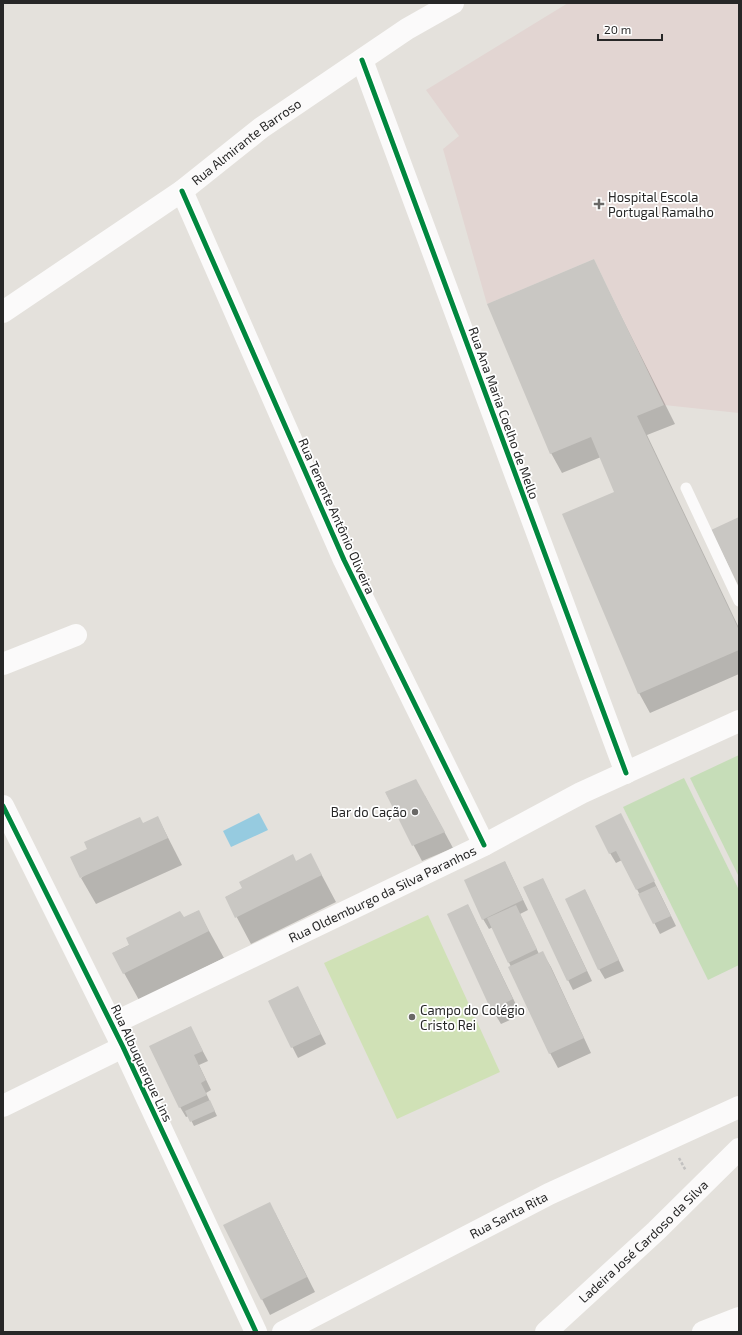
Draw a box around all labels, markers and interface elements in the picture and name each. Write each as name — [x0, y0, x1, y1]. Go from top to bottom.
scale bar — [598, 16, 662, 42]
text: 20 m — [604, 22, 631, 36]
street label: Rua Almirante Barroso — [188, 95, 304, 188]
place label: Hospital Escola Portugal Ramalho — [608, 189, 714, 220]
marker: Hospital Escola Portugal Ramalho — [593, 198, 605, 210]
street label: Rua Ana Maria Coelho de Mello — [465, 325, 543, 501]
street label: Rua Tenente Antônio Oliveira — [295, 436, 379, 596]
place label: Bar do Cação — [331, 804, 407, 821]
marker: Bar do Cação — [410, 807, 420, 817]
street label: Rua Oldemburgo da Silva Paranhos — [286, 842, 479, 946]
street label: Rua Albuquerque Lins — [108, 1002, 176, 1124]
place label: Campo do Colégio Cristo Rei — [420, 1002, 525, 1033]
marker: Campo do Colégio Cristo Rei — [407, 1012, 417, 1022]
street label: Ladeira José Cardoso da Silva — [575, 1176, 711, 1306]
street label: Rua Santa Rita — [467, 1188, 550, 1242]

